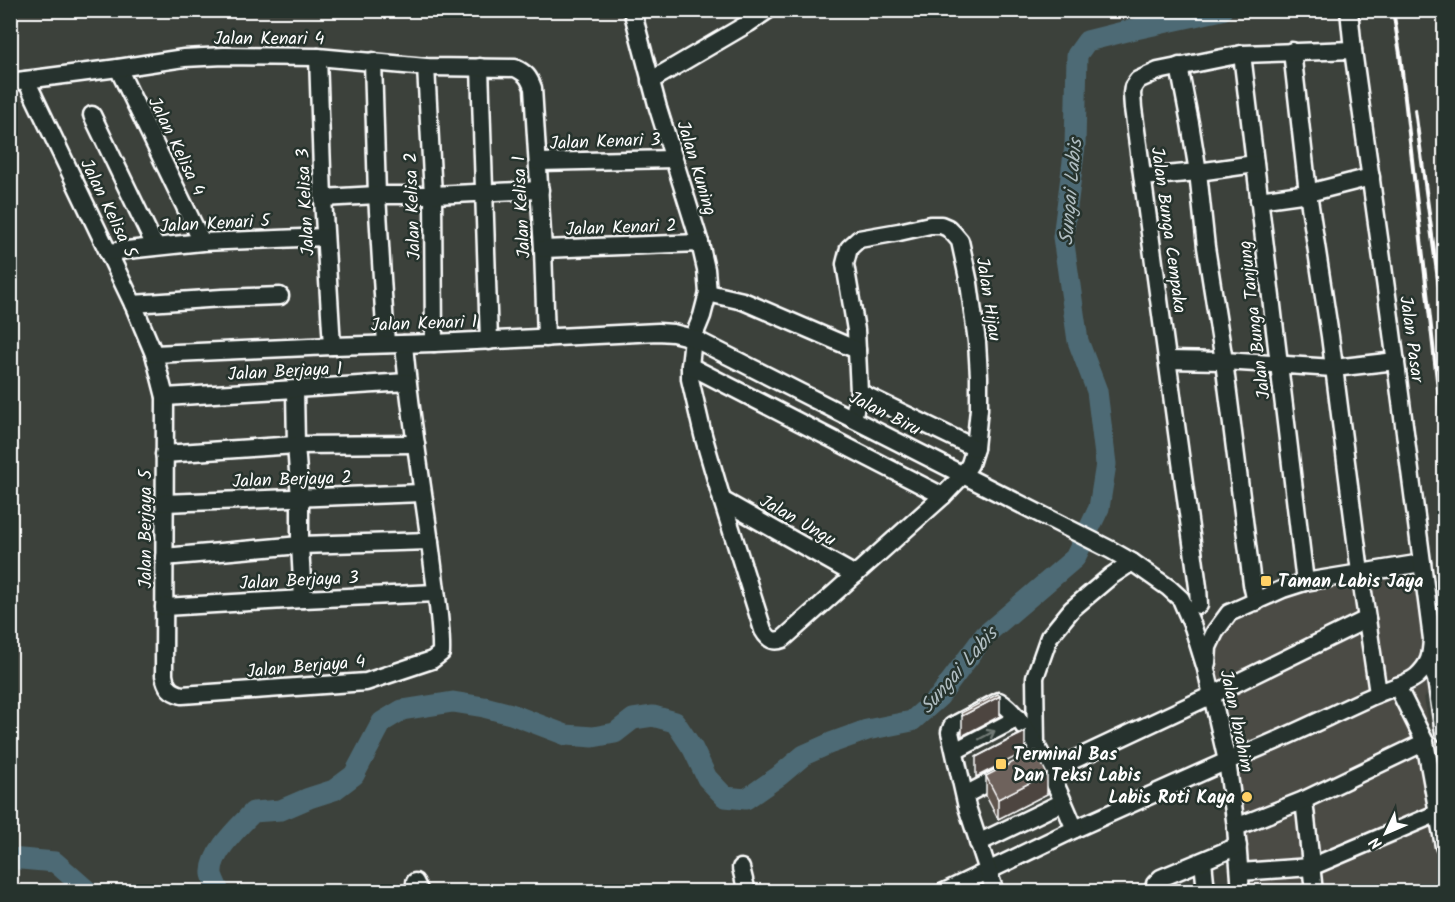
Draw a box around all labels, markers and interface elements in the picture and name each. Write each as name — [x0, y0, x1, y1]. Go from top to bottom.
street label: Jalan Kenari 4 — [214, 25, 324, 54]
street label: Jalan Kelisa 4 — [139, 92, 212, 201]
street label: Jalan Kuning — [667, 117, 724, 219]
street label: Jalan Kenari 3 — [549, 126, 661, 159]
water label: Sungai Labis — [1051, 135, 1093, 247]
street label: Jalan Bunga Cempaka — [1141, 145, 1194, 315]
street label: Jalan Kelisa 3 — [289, 147, 324, 256]
street label: Jalan Kelisa 2 — [397, 152, 430, 260]
street label: Jalan Kelisa 5 — [71, 154, 145, 264]
street label: Jalan Kelisa 1 — [505, 155, 540, 259]
street label: Jalan Kenari 5 — [159, 207, 272, 242]
street label: Jalan Kenari 2 — [565, 212, 677, 245]
street label: Jalan Bunga Tanjung — [1231, 239, 1280, 401]
street label: Jalan Hijau — [967, 255, 1009, 344]
street label: Jalan Pasar — [1390, 294, 1431, 385]
street label: Jalan Kenari 1 — [370, 308, 478, 341]
street label: Jalan Berjaya 1 — [227, 355, 343, 390]
street label: Jalan Biru — [843, 384, 925, 445]
street label: Jalan Berjaya 2 — [232, 464, 352, 497]
street label: Jalan Berjaya 5 — [132, 468, 161, 588]
street label: Jalan Ungu — [754, 488, 841, 555]
street label: Jalan Berjaya 3 — [239, 564, 359, 599]
place label: Taman Labis Jaya — [1278, 568, 1424, 597]
marker: Taman Labis Jaya — [1259, 574, 1273, 588]
water label: Sungai Labis — [912, 619, 1008, 722]
street label: Jalan Berjaya 4 — [246, 648, 367, 687]
street label: Jalan Ibrahim — [1211, 667, 1261, 775]
one-way arrow — [977, 729, 995, 740]
place label: Terminal Bas Dan Teksi Labis — [1013, 741, 1141, 791]
marker: Terminal Bas Dan Teksi Labis — [994, 757, 1008, 771]
place label: Labis Roti Kaya — [1108, 784, 1235, 813]
marker: Labis Roti Kaya — [1240, 790, 1254, 804]
north arrow — [1356, 803, 1416, 863]
text: N — [1364, 830, 1389, 855]

